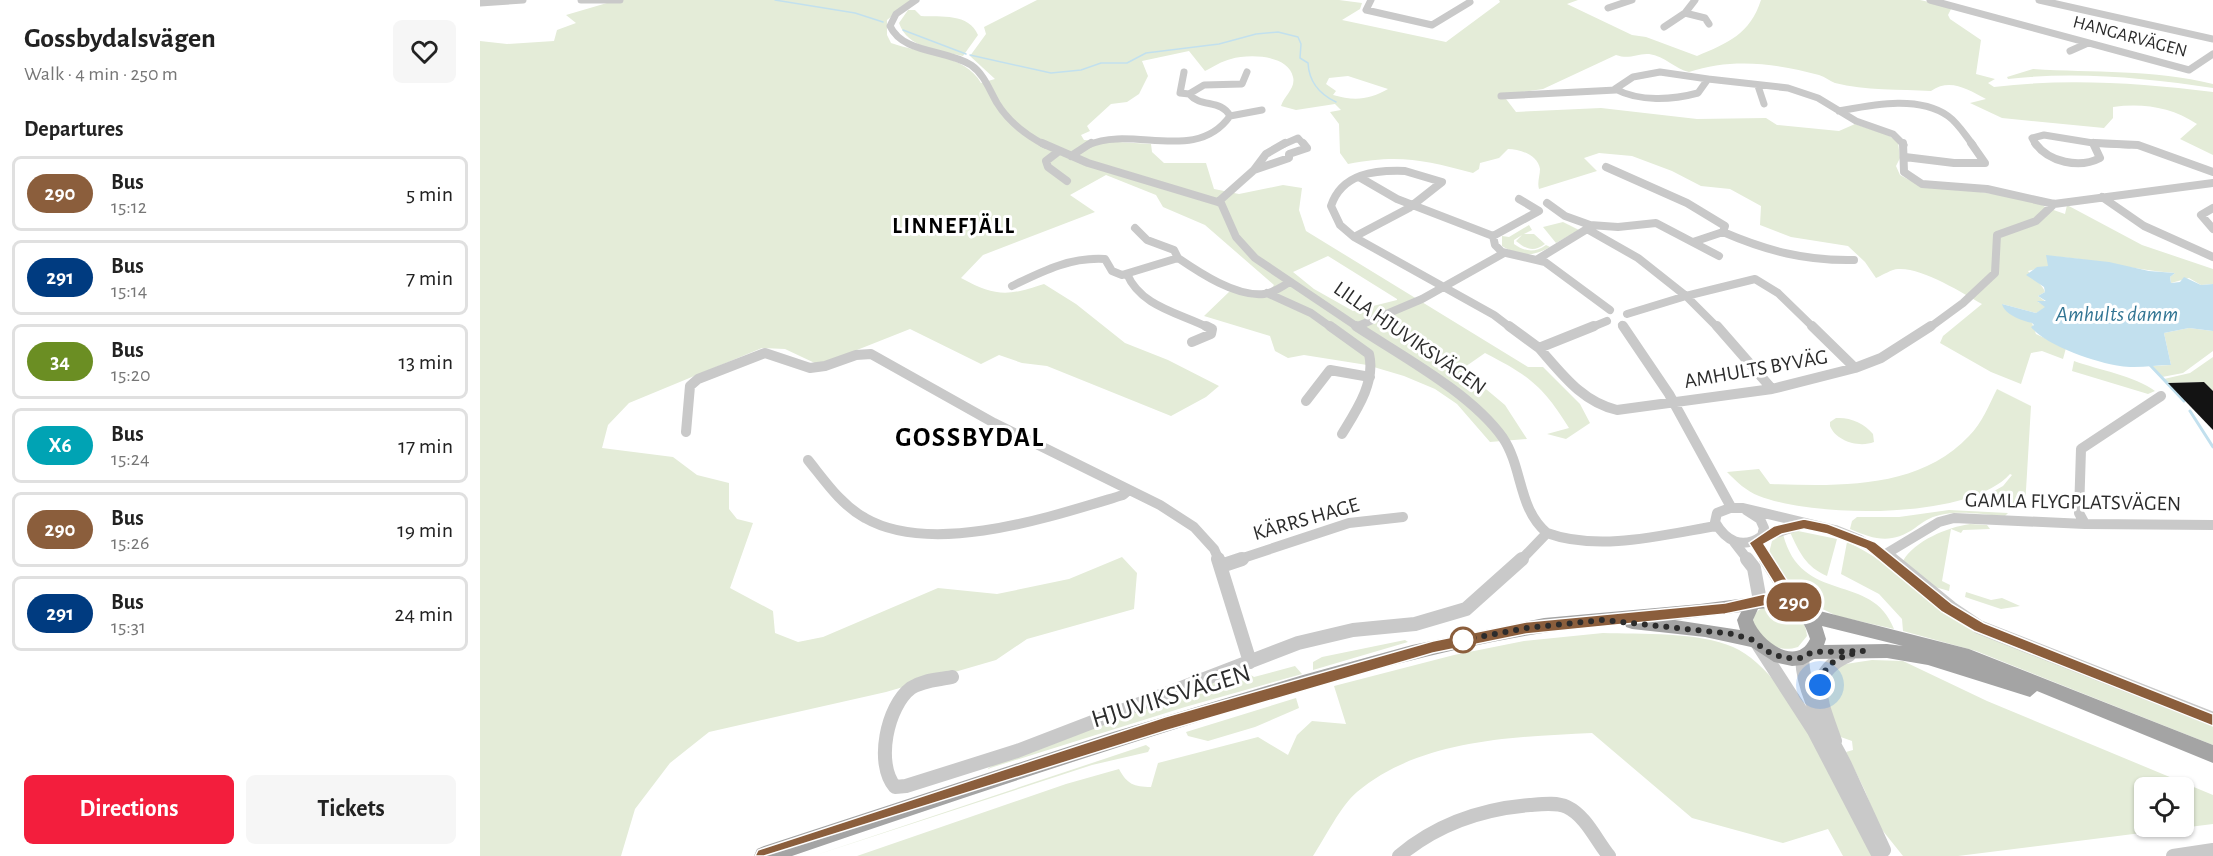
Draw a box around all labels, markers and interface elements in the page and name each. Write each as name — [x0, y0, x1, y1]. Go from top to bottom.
street label: HANGARVÄGEN — [2071, 11, 2189, 61]
button: heart — [393, 20, 456, 83]
text: Gossbydalsvägen — [24, 25, 216, 53]
text: Walk · 4 min · 250 m — [24, 64, 178, 84]
text: Departures — [24, 118, 124, 140]
text: Bus — [111, 171, 144, 193]
text: 290 — [45, 183, 75, 204]
text: 5 min — [406, 183, 453, 205]
text: 15:12 — [111, 197, 147, 217]
district label: LINNEFJÄLL — [892, 213, 1016, 237]
text: Bus — [111, 255, 144, 277]
text: 291 — [46, 267, 74, 288]
text: 7 min — [406, 267, 453, 289]
street label: LILLA HJUVIKSVÄGEN — [1330, 277, 1491, 398]
text: 15:14 — [111, 281, 147, 301]
water label: Amhults damm — [2055, 303, 2178, 325]
text: Bus — [111, 339, 144, 361]
street label: AMHULTS BYVÄG — [1682, 345, 1829, 392]
text: 34 — [50, 351, 70, 372]
text: 13 min — [398, 351, 453, 373]
text: 15:20 — [111, 365, 150, 385]
text: Bus — [111, 423, 144, 445]
district label: GOSSBYDAL — [895, 424, 1045, 451]
text: X6 — [48, 435, 72, 456]
text: 17 min — [398, 435, 453, 457]
text: 15:24 — [111, 449, 150, 469]
street label: GAMLA FLYGPLATSVÄGEN — [1965, 489, 2181, 514]
street label: KÄRRS HAGE — [1250, 493, 1361, 544]
text: Bus — [111, 507, 144, 529]
text: 290 — [45, 519, 75, 540]
text: 19 min — [397, 519, 453, 541]
text: 15:26 — [111, 533, 149, 553]
line badge: 290 — [1760, 582, 1828, 622]
text: Bus — [111, 591, 144, 613]
text: 290 — [1779, 592, 1809, 613]
text: 291 — [46, 603, 74, 624]
text: 24 min — [395, 603, 453, 625]
text: 15:31 — [111, 617, 146, 637]
unlabelled marker — [1450, 627, 1476, 653]
street label: HJUVIKSVÄGEN — [1088, 659, 1254, 733]
your location — [1805, 670, 1835, 700]
button: Directions — [24, 775, 234, 844]
button: Tickets — [246, 775, 456, 844]
map controls — [2134, 777, 2194, 837]
button: locate — [2134, 777, 2194, 837]

